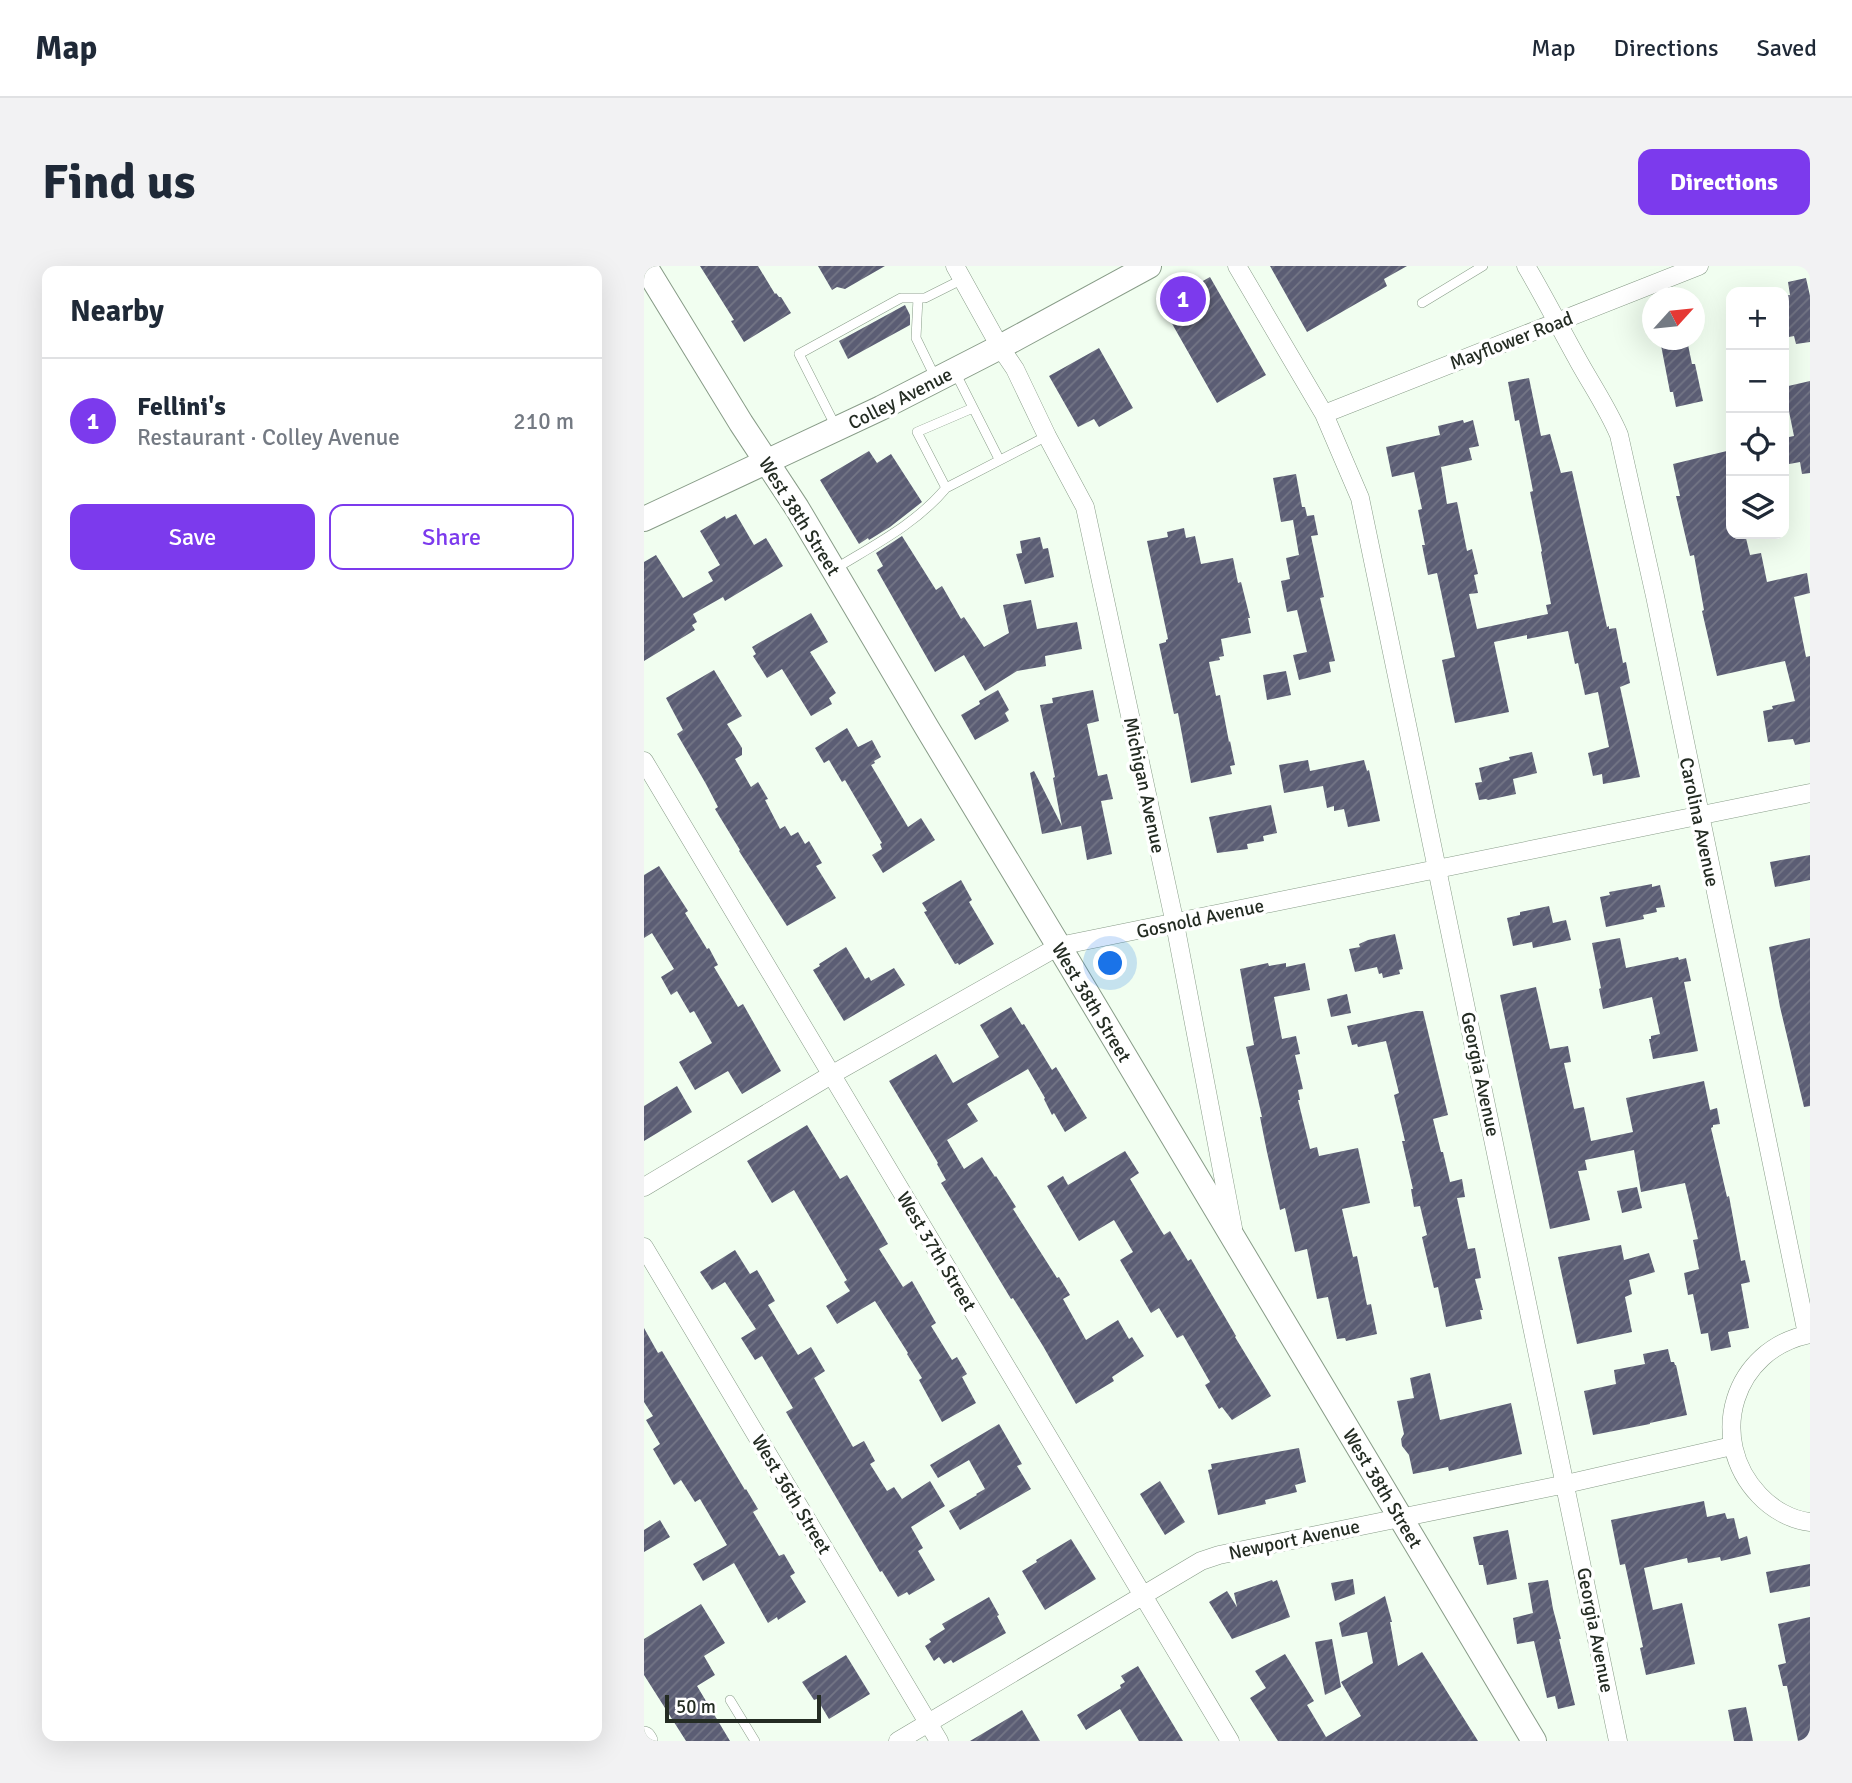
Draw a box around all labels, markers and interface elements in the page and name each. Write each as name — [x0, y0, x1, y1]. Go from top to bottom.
text: Map — [35, 28, 97, 69]
text: Map — [1531, 33, 1576, 63]
text: Directions — [1614, 33, 1719, 63]
text: Saved — [1757, 33, 1817, 63]
button: Directions — [1638, 149, 1810, 215]
text: Find us — [42, 152, 195, 212]
pin: 1 — [1160, 273, 1206, 325]
north arrow — [1642, 287, 1705, 350]
map controls — [1726, 287, 1789, 539]
button: + — [1726, 287, 1789, 350]
text: Nearby — [70, 293, 164, 330]
street label: Mayflower Road — [1446, 306, 1576, 375]
button: − — [1726, 350, 1789, 413]
street label: Colley Avenue — [844, 362, 957, 435]
text: Fellini's — [137, 391, 226, 423]
text: 1 — [87, 407, 99, 436]
text: 210 m — [513, 407, 574, 436]
button: locate — [1726, 413, 1789, 476]
text: Restaurant · Colley Avenue — [137, 423, 400, 452]
street label: West 38th Street — [753, 453, 845, 581]
button: layers — [1726, 476, 1789, 539]
button: Save — [70, 504, 315, 570]
button: Share — [329, 504, 574, 570]
street label: Michigan Avenue — [1118, 715, 1170, 855]
street label: Carolina Avenue — [1674, 755, 1724, 889]
street label: Gosnold Avenue — [1134, 894, 1266, 944]
street label: West 38th Street — [1046, 938, 1136, 1067]
your location — [1093, 946, 1127, 980]
street label: Georgia Avenue — [1455, 1010, 1505, 1139]
street label: West 37th Street — [891, 1187, 981, 1316]
street label: West 38th Street — [1337, 1424, 1427, 1553]
street label: West 36th Street — [746, 1430, 836, 1559]
street label: Newport Avenue — [1226, 1514, 1362, 1566]
street label: Georgia Avenue — [1571, 1566, 1619, 1695]
scale bar — [665, 1692, 821, 1724]
text: 50 m — [676, 1695, 716, 1719]

